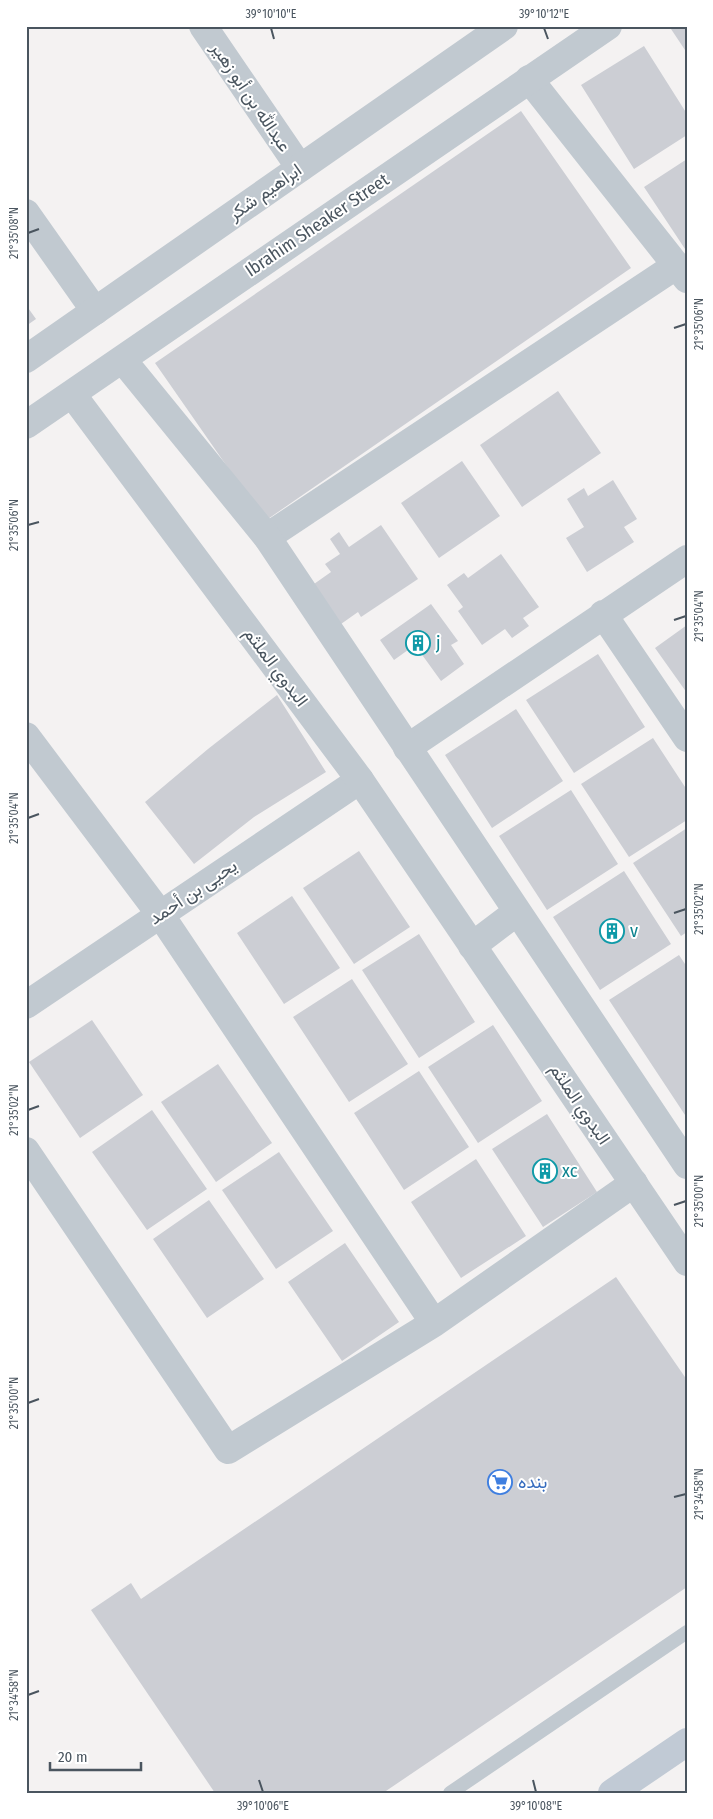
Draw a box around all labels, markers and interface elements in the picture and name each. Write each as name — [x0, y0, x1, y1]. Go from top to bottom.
text: 39°10'10"E — [246, 7, 297, 21]
text: 39°10'12"E — [519, 7, 569, 21]
street label: عبدالله بن أبو زهير — [206, 37, 296, 156]
street label: ابراهيم شكر — [223, 159, 306, 227]
street label: Ibrahim Sheaker Street — [241, 169, 393, 281]
text: 21°35'08"N — [7, 207, 21, 259]
text: 21°35'06"N — [692, 298, 706, 350]
text: 21°35'06"N — [7, 499, 21, 551]
text: 21°35'04"N — [692, 590, 706, 642]
street label: البدوي الملثم — [236, 623, 313, 713]
building icon: j — [405, 630, 431, 656]
place label: j — [435, 632, 441, 654]
text: 21°35'04"N — [7, 792, 21, 844]
street label: يحيى بن أحمد — [145, 855, 241, 929]
text: 21°35'02"N — [692, 883, 706, 935]
building icon: v — [599, 918, 625, 944]
place label: v — [630, 920, 638, 942]
street label: البدوي الملثم — [541, 1059, 615, 1151]
text: 21°35'02"N — [7, 1084, 21, 1136]
building icon: xc — [532, 1158, 558, 1184]
place label: xc — [562, 1160, 578, 1182]
text: 21°35'00"N — [692, 1175, 706, 1227]
text: 21°35'00"N — [7, 1377, 21, 1429]
text: 21°34'58"N — [692, 1468, 706, 1520]
supermarket icon: بنده — [487, 1469, 513, 1495]
place label: بنده — [518, 1471, 547, 1493]
text: 21°34'58"N — [7, 1669, 21, 1721]
scale bar — [50, 1739, 141, 1771]
text: 20 m — [58, 1748, 88, 1766]
text: 39°10'06"E — [237, 1799, 289, 1813]
text: 39°10'08"E — [510, 1799, 562, 1813]

